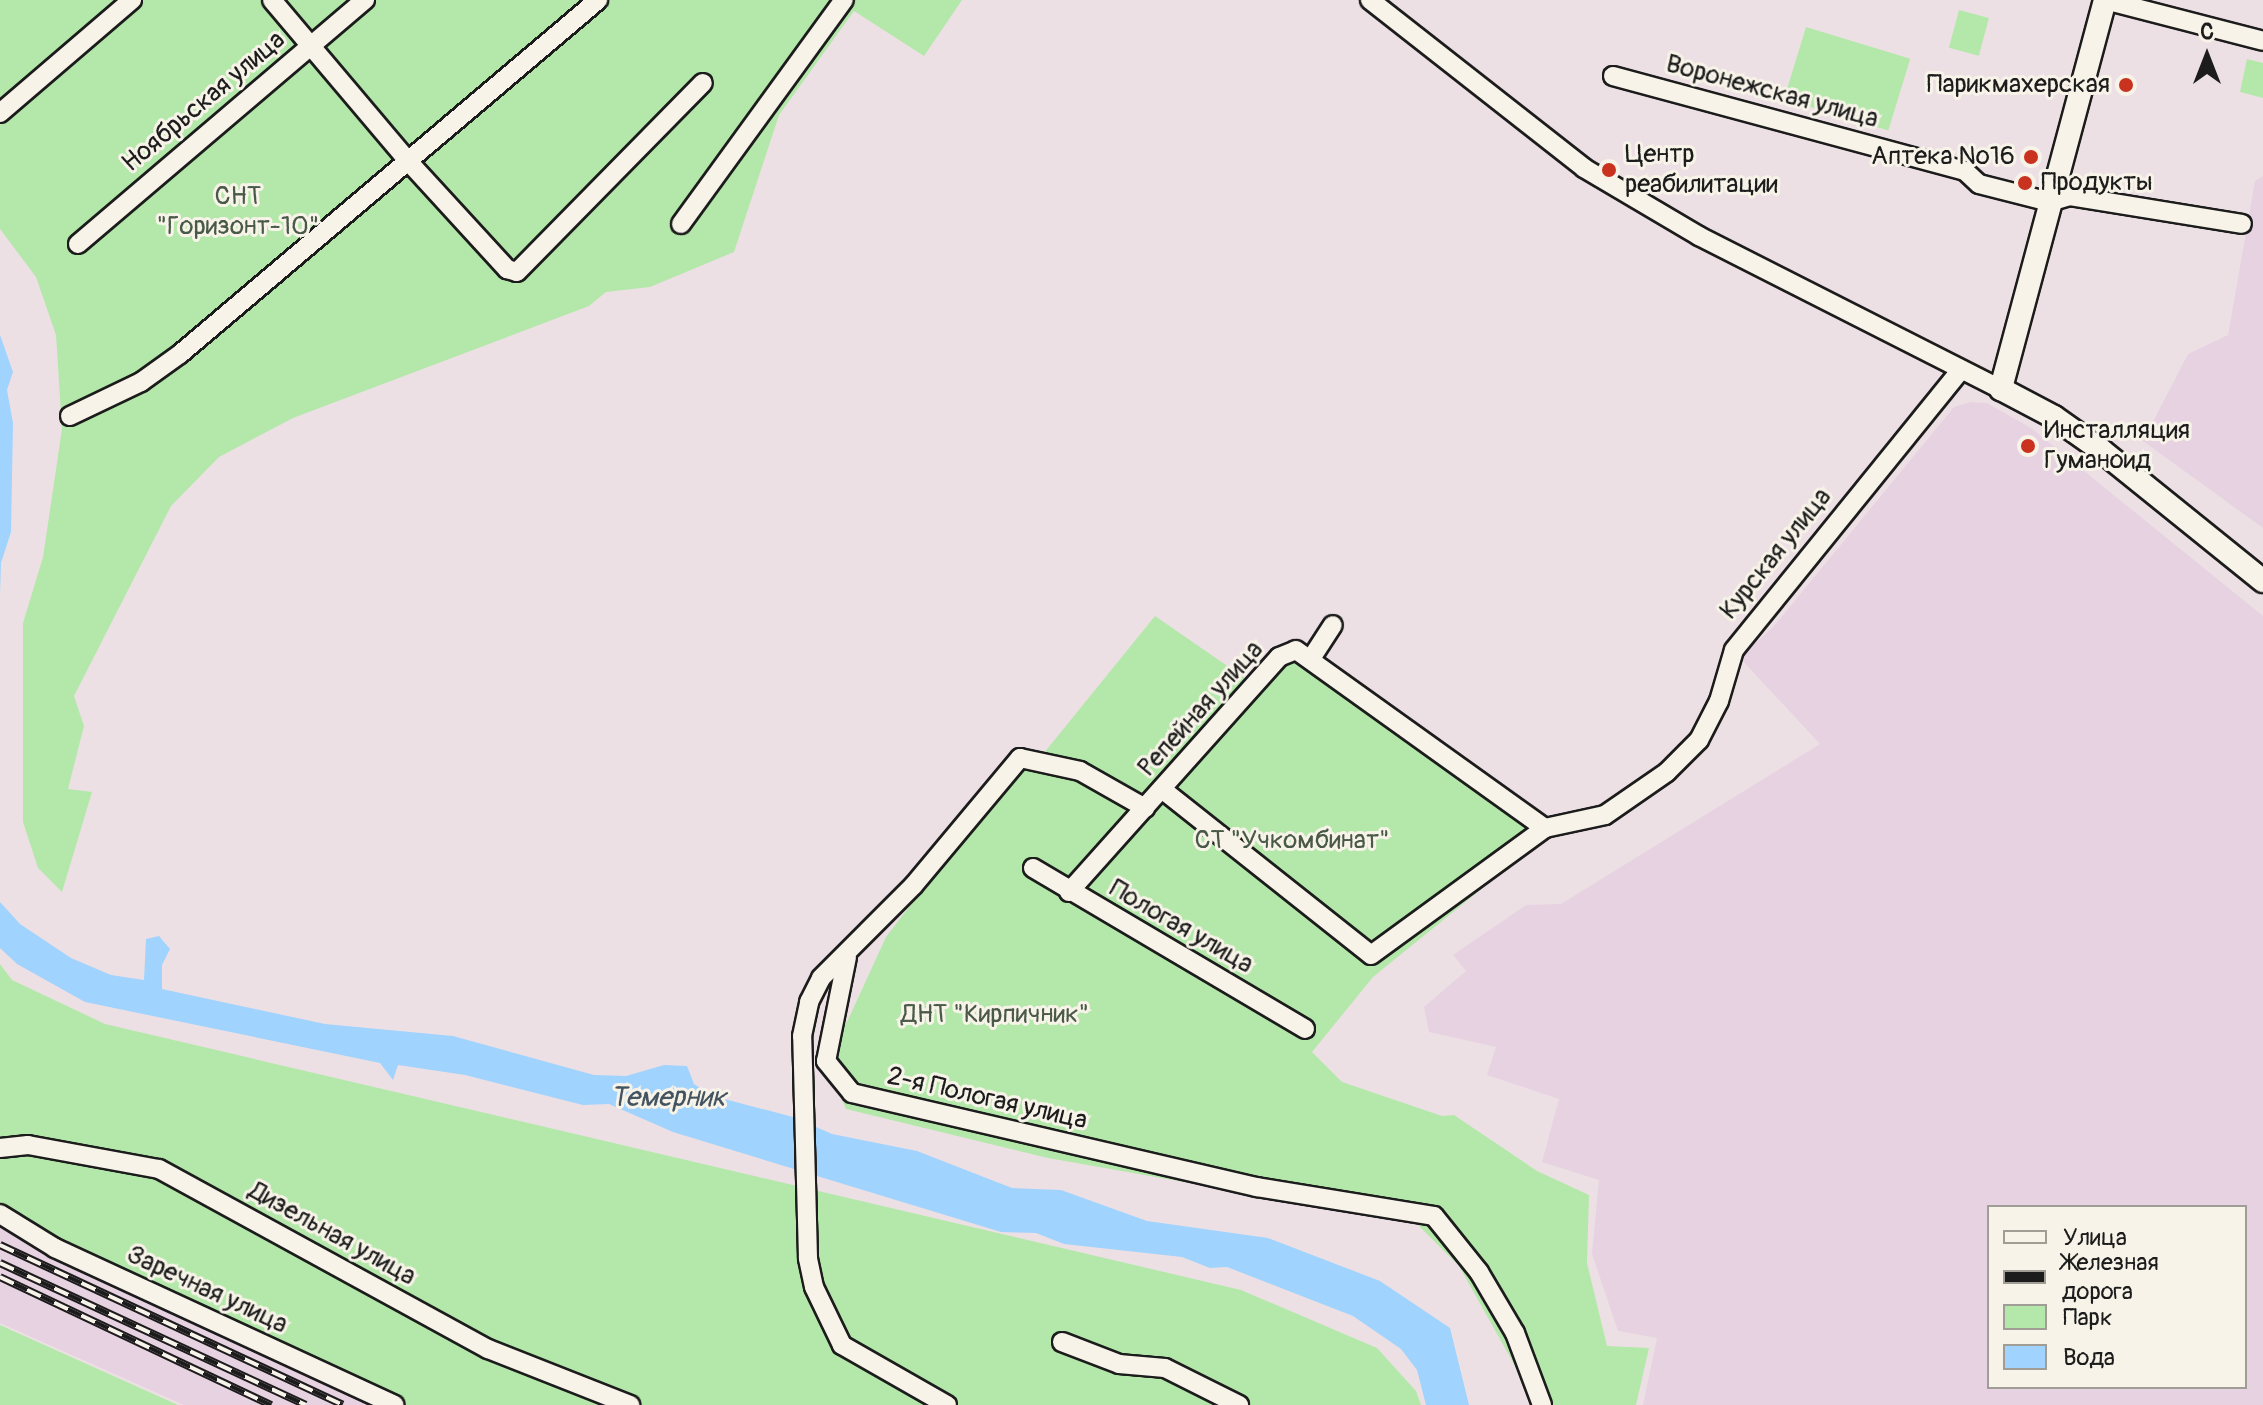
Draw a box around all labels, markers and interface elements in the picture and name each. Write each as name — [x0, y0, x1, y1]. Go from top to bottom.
north arrow — [2167, 16, 2247, 96]
text: С — [2200, 18, 2214, 46]
street label: Ноябрьская улица — [116, 25, 292, 179]
street label: Воронежская улица — [1662, 49, 1882, 135]
place label: Парикмахерская — [1927, 69, 2110, 101]
marker: Парикмахерская — [2117, 76, 2135, 94]
place label: Центр реабилитации — [1625, 139, 1778, 200]
place label: Аптека №16 — [1871, 141, 2015, 173]
marker: Аптека №16 — [2022, 148, 2040, 166]
marker: Центр реабилитации — [1600, 161, 1618, 179]
place label: Продукты — [2041, 167, 2153, 199]
marker: Продукты — [2016, 174, 2034, 192]
park label: СНТ "Горизонт-10" — [157, 181, 319, 242]
place label: Инсталляция Гуманоид — [2044, 415, 2190, 476]
marker: Инсталляция Гуманоид — [2019, 437, 2037, 455]
street label: Курская улица — [1714, 482, 1838, 626]
street label: Репейная улица — [1132, 635, 1270, 783]
park label: СТ "Учкомбинат" — [1194, 825, 1390, 857]
street label: Пологая улица — [1104, 873, 1258, 981]
park label: ДНТ "Кирпичник" — [901, 999, 1089, 1031]
street label: 2-я Пологая улица — [884, 1061, 1090, 1137]
water label: Темерник — [610, 1081, 726, 1115]
street label: Дизельная улица — [243, 1175, 421, 1293]
legend — [1987, 1205, 2247, 1389]
text: Улица — [2063, 1223, 2127, 1252]
street label: Заречная улица — [122, 1239, 292, 1341]
text: Железная дорога — [2062, 1248, 2159, 1306]
text: Парк — [2063, 1303, 2112, 1332]
text: Вода — [2063, 1343, 2115, 1372]

